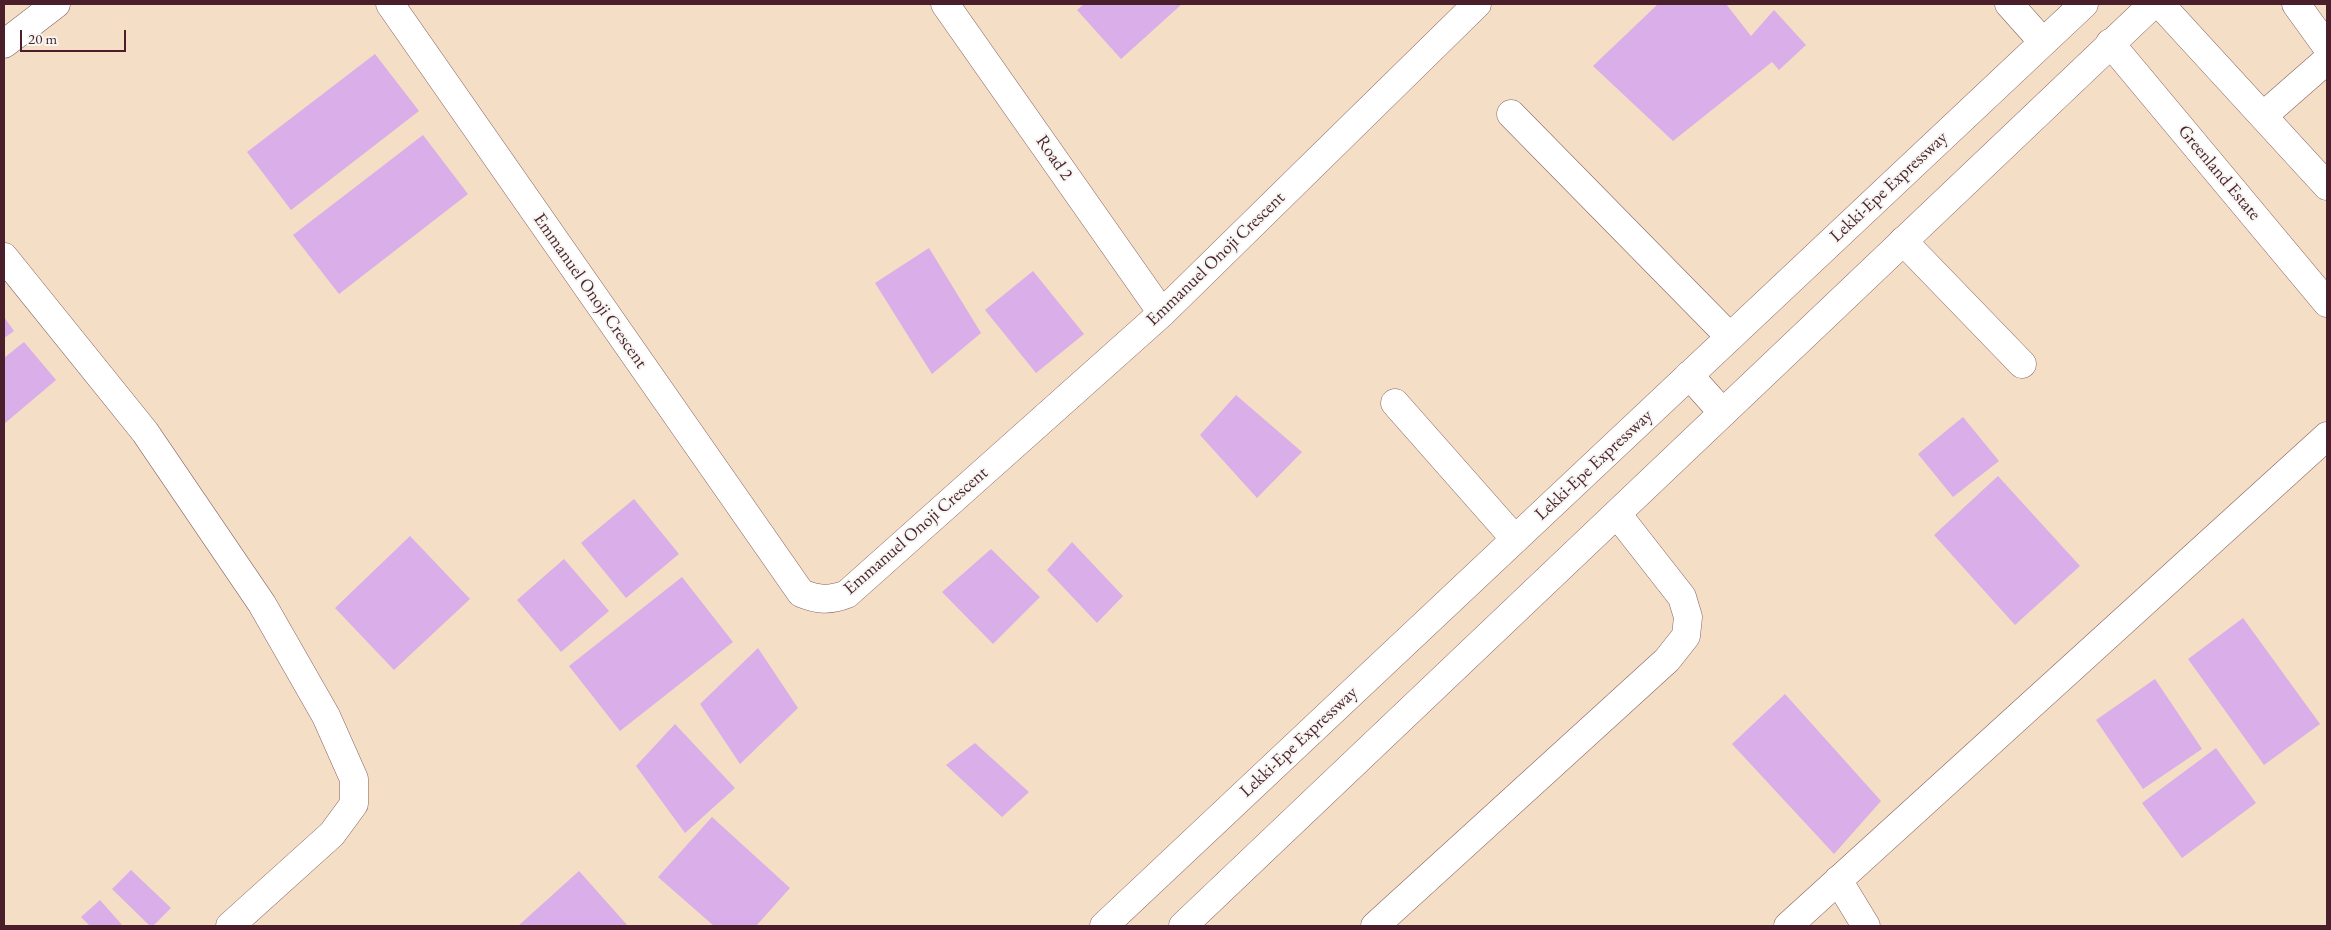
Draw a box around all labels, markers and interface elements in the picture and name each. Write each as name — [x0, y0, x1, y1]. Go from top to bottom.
scale bar — [22, 20, 129, 52]
text: 20 m — [28, 29, 57, 48]
street label: Greenland Estate — [2173, 121, 2265, 225]
street label: Lekki-Epe Expressway — [1826, 127, 1952, 247]
street label: Road 2 — [1031, 131, 1077, 185]
street label: Emmanuel Onoji Crescent — [1142, 187, 1290, 331]
street label: Emmanuel Onoji Crescent — [528, 209, 652, 373]
street label: Lekki-Epe Expressway — [1531, 405, 1657, 525]
street label: Emmanuel Onoji Crescent — [839, 462, 993, 600]
street label: Lekki-Epe Expressway — [1236, 682, 1362, 802]

